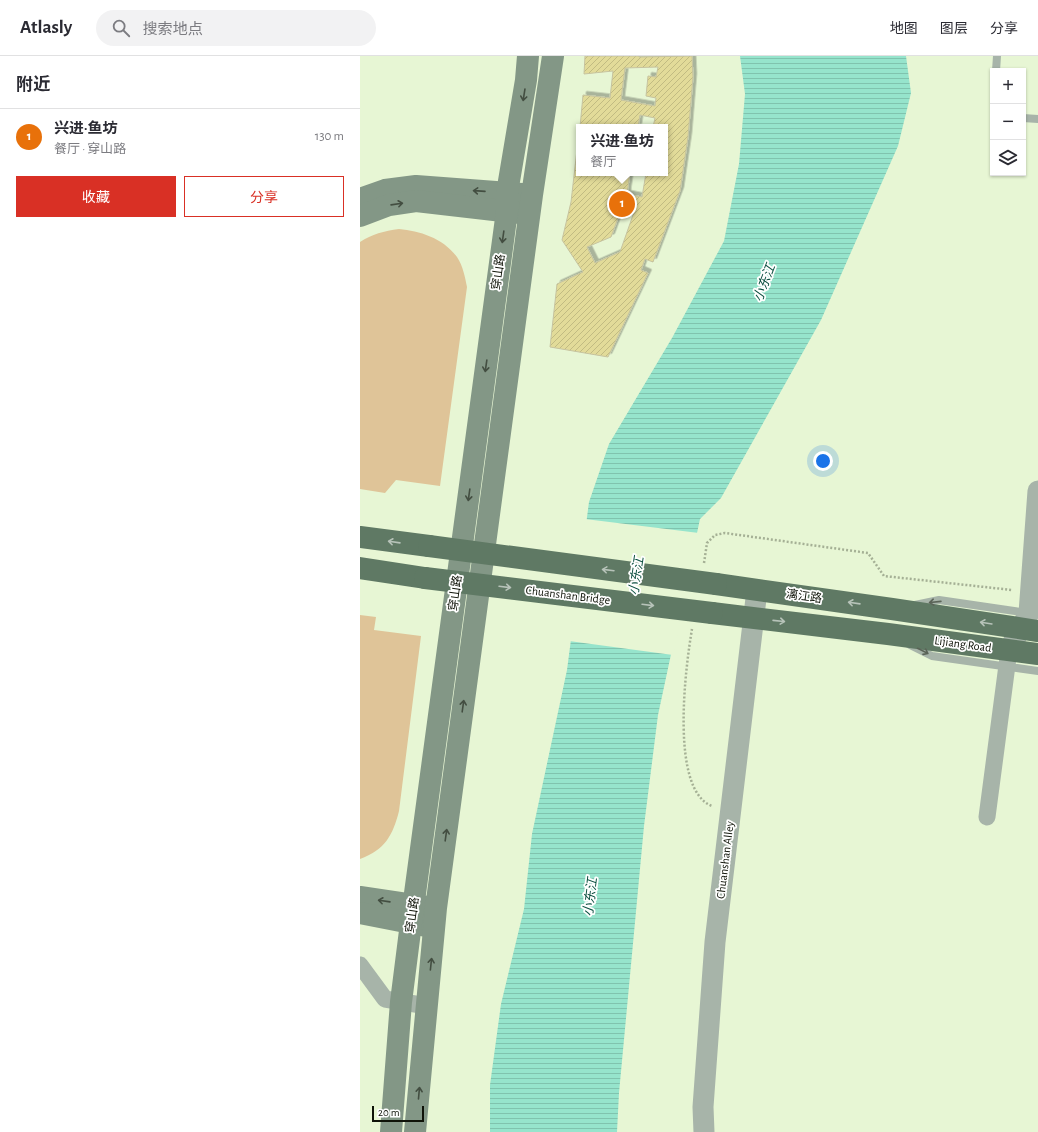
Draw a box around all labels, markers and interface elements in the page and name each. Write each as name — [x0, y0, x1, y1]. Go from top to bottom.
search box — [96, 10, 376, 46]
icon: search — [110, 17, 132, 39]
text: Atlasly — [20, 18, 72, 37]
text: 搜索地点 — [142, 22, 202, 37]
text: 地图 — [890, 22, 918, 36]
text: 图层 — [940, 22, 968, 36]
text: 分享 — [990, 22, 1018, 36]
map controls — [990, 68, 1026, 176]
button: + — [990, 68, 1026, 104]
text: 附近 — [16, 76, 50, 93]
one-way arrow — [519, 88, 527, 101]
button: − — [990, 104, 1026, 140]
text: 兴进·鱼坊 — [54, 121, 117, 136]
popup — [576, 124, 668, 176]
text: 1 — [27, 130, 31, 143]
text: 130 m — [315, 130, 344, 143]
text: 兴进·鱼坊 — [590, 134, 654, 149]
button: layers — [990, 140, 1026, 176]
text: 餐厅 · 穿山路 — [54, 143, 126, 156]
text: 餐厅 — [590, 156, 616, 169]
button: 收藏 — [16, 176, 176, 217]
button: 分享 — [184, 176, 344, 217]
one-way arrow — [473, 187, 486, 194]
pin: 1 — [609, 189, 635, 219]
one-way arrow — [390, 200, 403, 208]
one-way arrow — [499, 230, 507, 243]
street label: 穿山路 — [489, 253, 506, 291]
water label: 小东江 — [751, 260, 779, 304]
one-way arrow — [482, 359, 490, 372]
your location — [813, 451, 833, 471]
one-way arrow — [465, 488, 472, 501]
one-way arrow — [388, 538, 401, 545]
water label: 小东江 — [627, 554, 647, 596]
one-way arrow — [602, 566, 615, 574]
street label: 穿山路 — [446, 574, 463, 612]
one-way arrow — [498, 584, 511, 591]
street label: Chuanshan Bridge — [525, 584, 611, 606]
street label: 漓江路 — [785, 587, 823, 604]
one-way arrow — [929, 598, 942, 605]
one-way arrow — [848, 599, 861, 607]
one-way arrow — [641, 601, 654, 609]
one-way arrow — [772, 618, 785, 625]
one-way arrow — [980, 619, 993, 627]
street label: Lijiang Road — [934, 634, 992, 655]
one-way arrow — [917, 648, 929, 655]
one-way arrow — [460, 700, 467, 713]
street label: Chuanshan Alley — [714, 821, 737, 900]
one-way arrow — [442, 829, 450, 842]
water label: 小东江 — [581, 875, 600, 917]
street label: 穿山路 — [403, 896, 420, 934]
one-way arrow — [378, 897, 391, 905]
one-way arrow — [427, 958, 435, 971]
one-way arrow — [415, 1087, 422, 1100]
scale bar — [372, 1104, 424, 1123]
text: 20 m — [378, 1107, 399, 1118]

